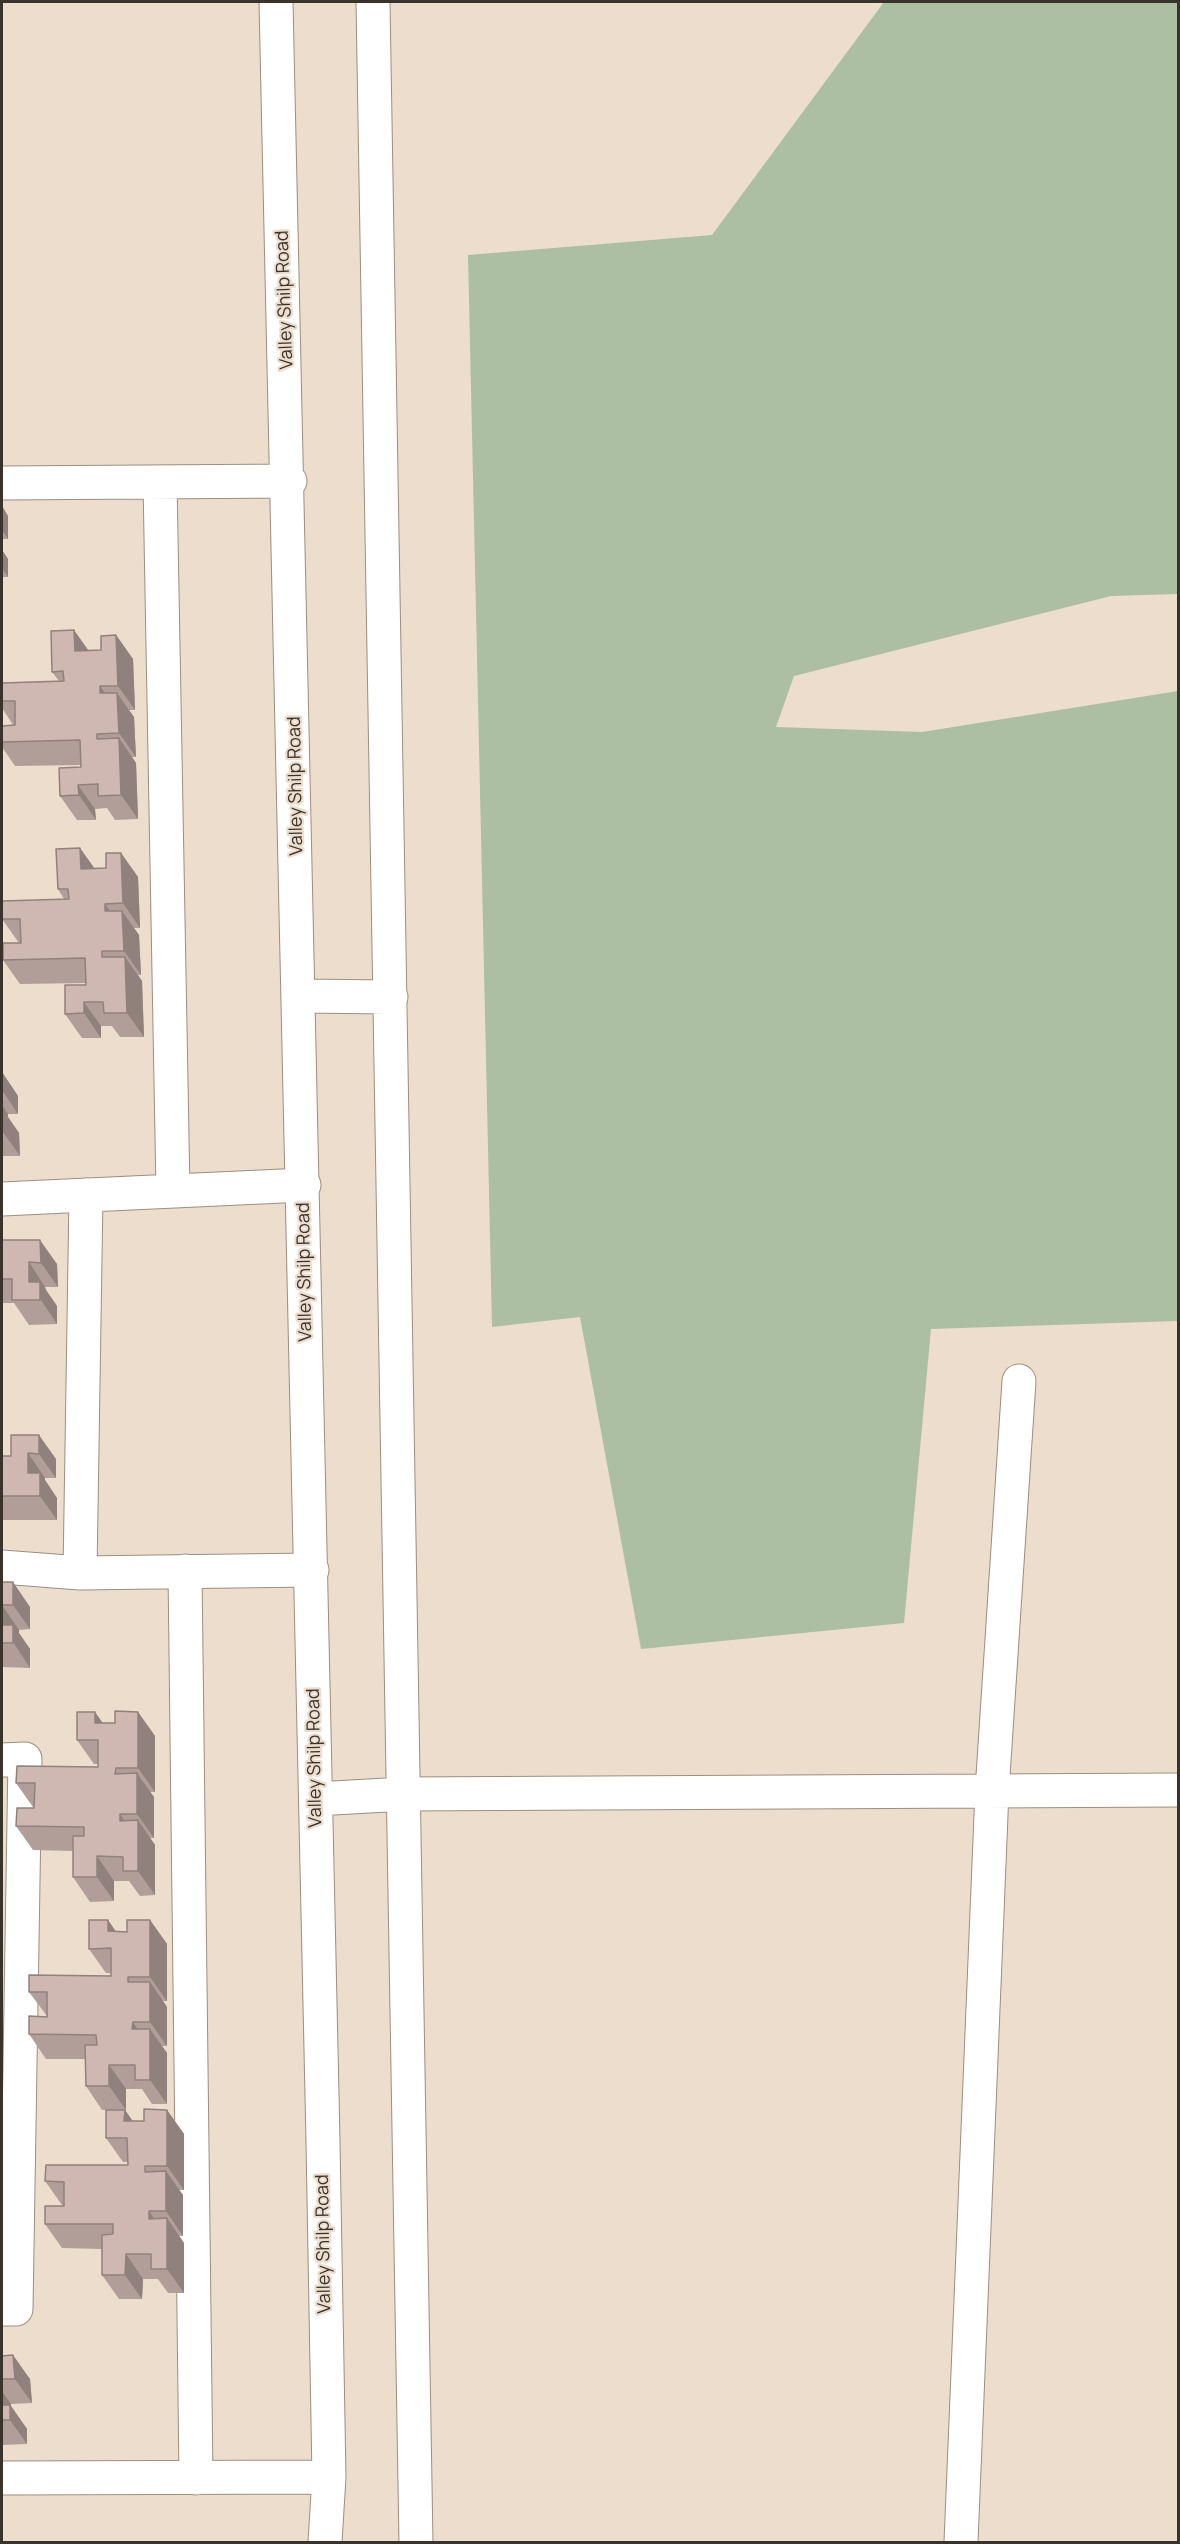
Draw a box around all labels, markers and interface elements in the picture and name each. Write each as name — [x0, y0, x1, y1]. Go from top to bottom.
street label: Valley Shilp Road — [272, 230, 298, 370]
street label: Valley Shilp Road — [284, 716, 308, 856]
street label: Valley Shilp Road — [293, 1202, 317, 1342]
street label: Valley Shilp Road — [303, 1688, 327, 1828]
street label: Valley Shilp Road — [312, 2174, 336, 2314]

